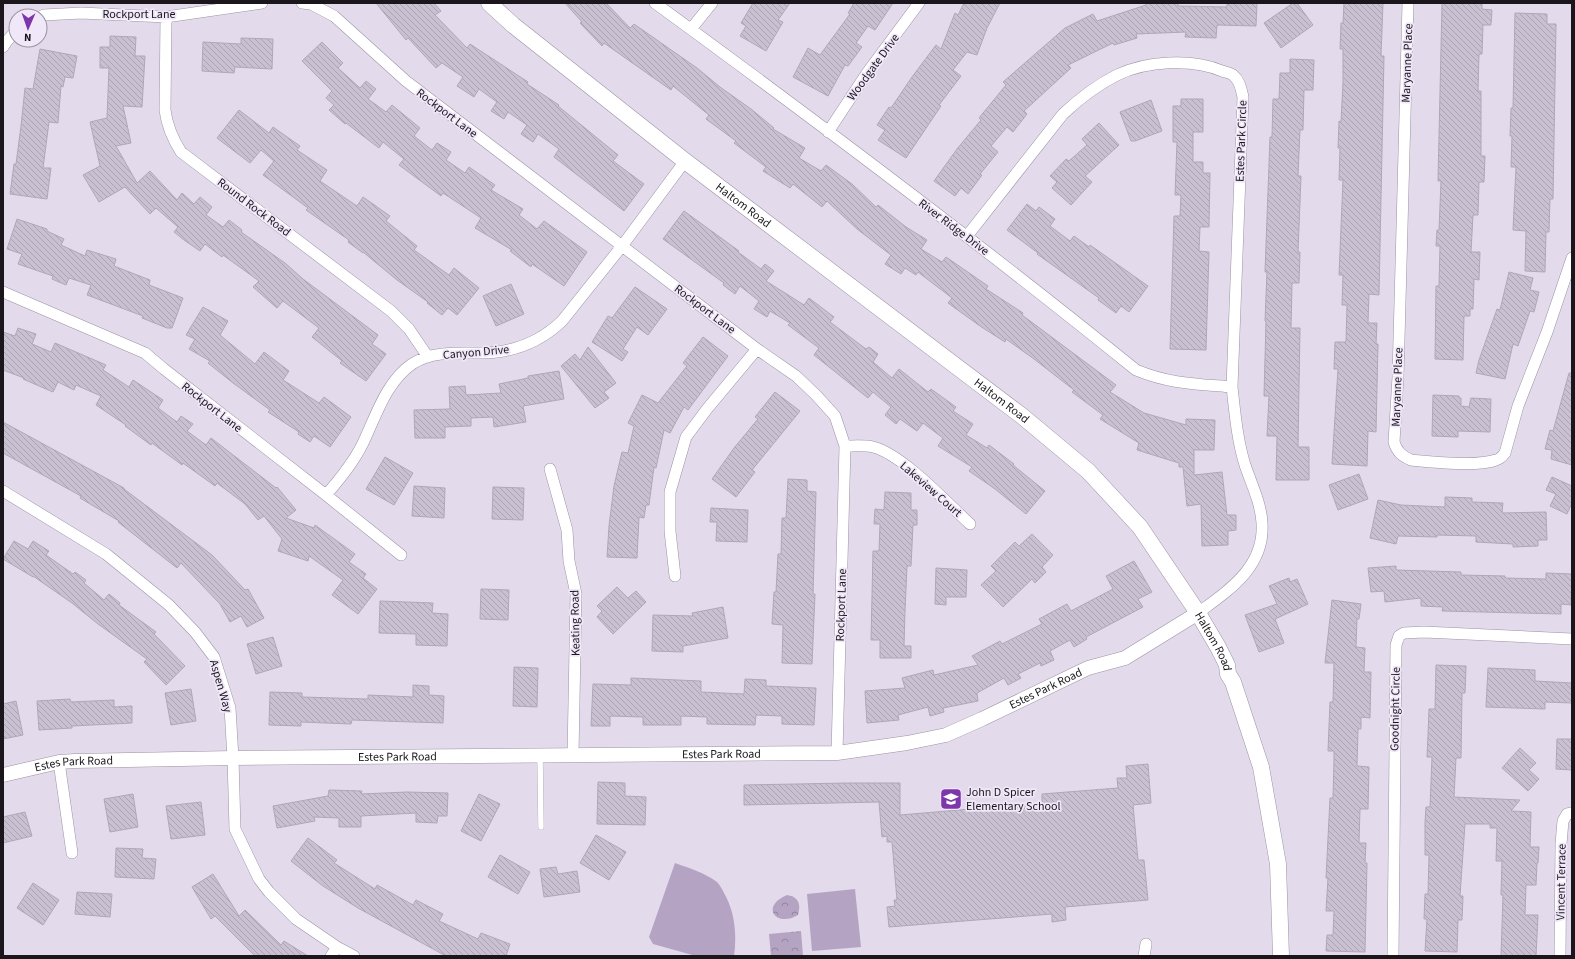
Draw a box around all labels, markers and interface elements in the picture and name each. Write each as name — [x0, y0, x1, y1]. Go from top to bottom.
street label: Rockport Lane — [103, 6, 175, 23]
north arrow — [8, 8, 48, 48]
street label: Maryanne Place — [1398, 23, 1417, 103]
text: N — [24, 30, 32, 45]
street label: Woodgate Drive — [843, 30, 904, 104]
street label: Rockport Lane — [413, 85, 481, 142]
street label: Estes Park Circle — [1232, 100, 1251, 182]
street label: Round Rock Road — [213, 174, 294, 241]
street label: Haltom Road — [712, 179, 774, 232]
street label: River Ridge Drive — [915, 195, 993, 260]
street label: Rockport Lane — [671, 281, 739, 338]
street label: Canyon Drive — [442, 341, 510, 364]
street label: Maryanne Place — [1388, 347, 1407, 427]
street label: Haltom Road — [970, 375, 1033, 428]
street label: Rockport Lane — [178, 378, 246, 437]
street label: Lakeview Court — [896, 458, 965, 521]
street label: Rockport Lane — [832, 568, 851, 642]
street label: Keating Road — [566, 590, 585, 656]
street label: Haltom Road — [1190, 609, 1236, 672]
street label: Aspen Way — [205, 658, 236, 715]
street label: Estes Park Road — [1006, 664, 1085, 714]
street label: Goodnight Circle — [1386, 667, 1405, 751]
street label: Estes Park Road — [682, 746, 761, 763]
street label: Estes Park Road — [358, 748, 437, 766]
street label: Estes Park Road — [33, 752, 113, 776]
place label: John D Spicer Elementary School — [966, 784, 1061, 815]
school or university icon: John D Spicer Elementary School — [938, 786, 964, 812]
street label: Vincent Terrace — [1552, 843, 1571, 921]

